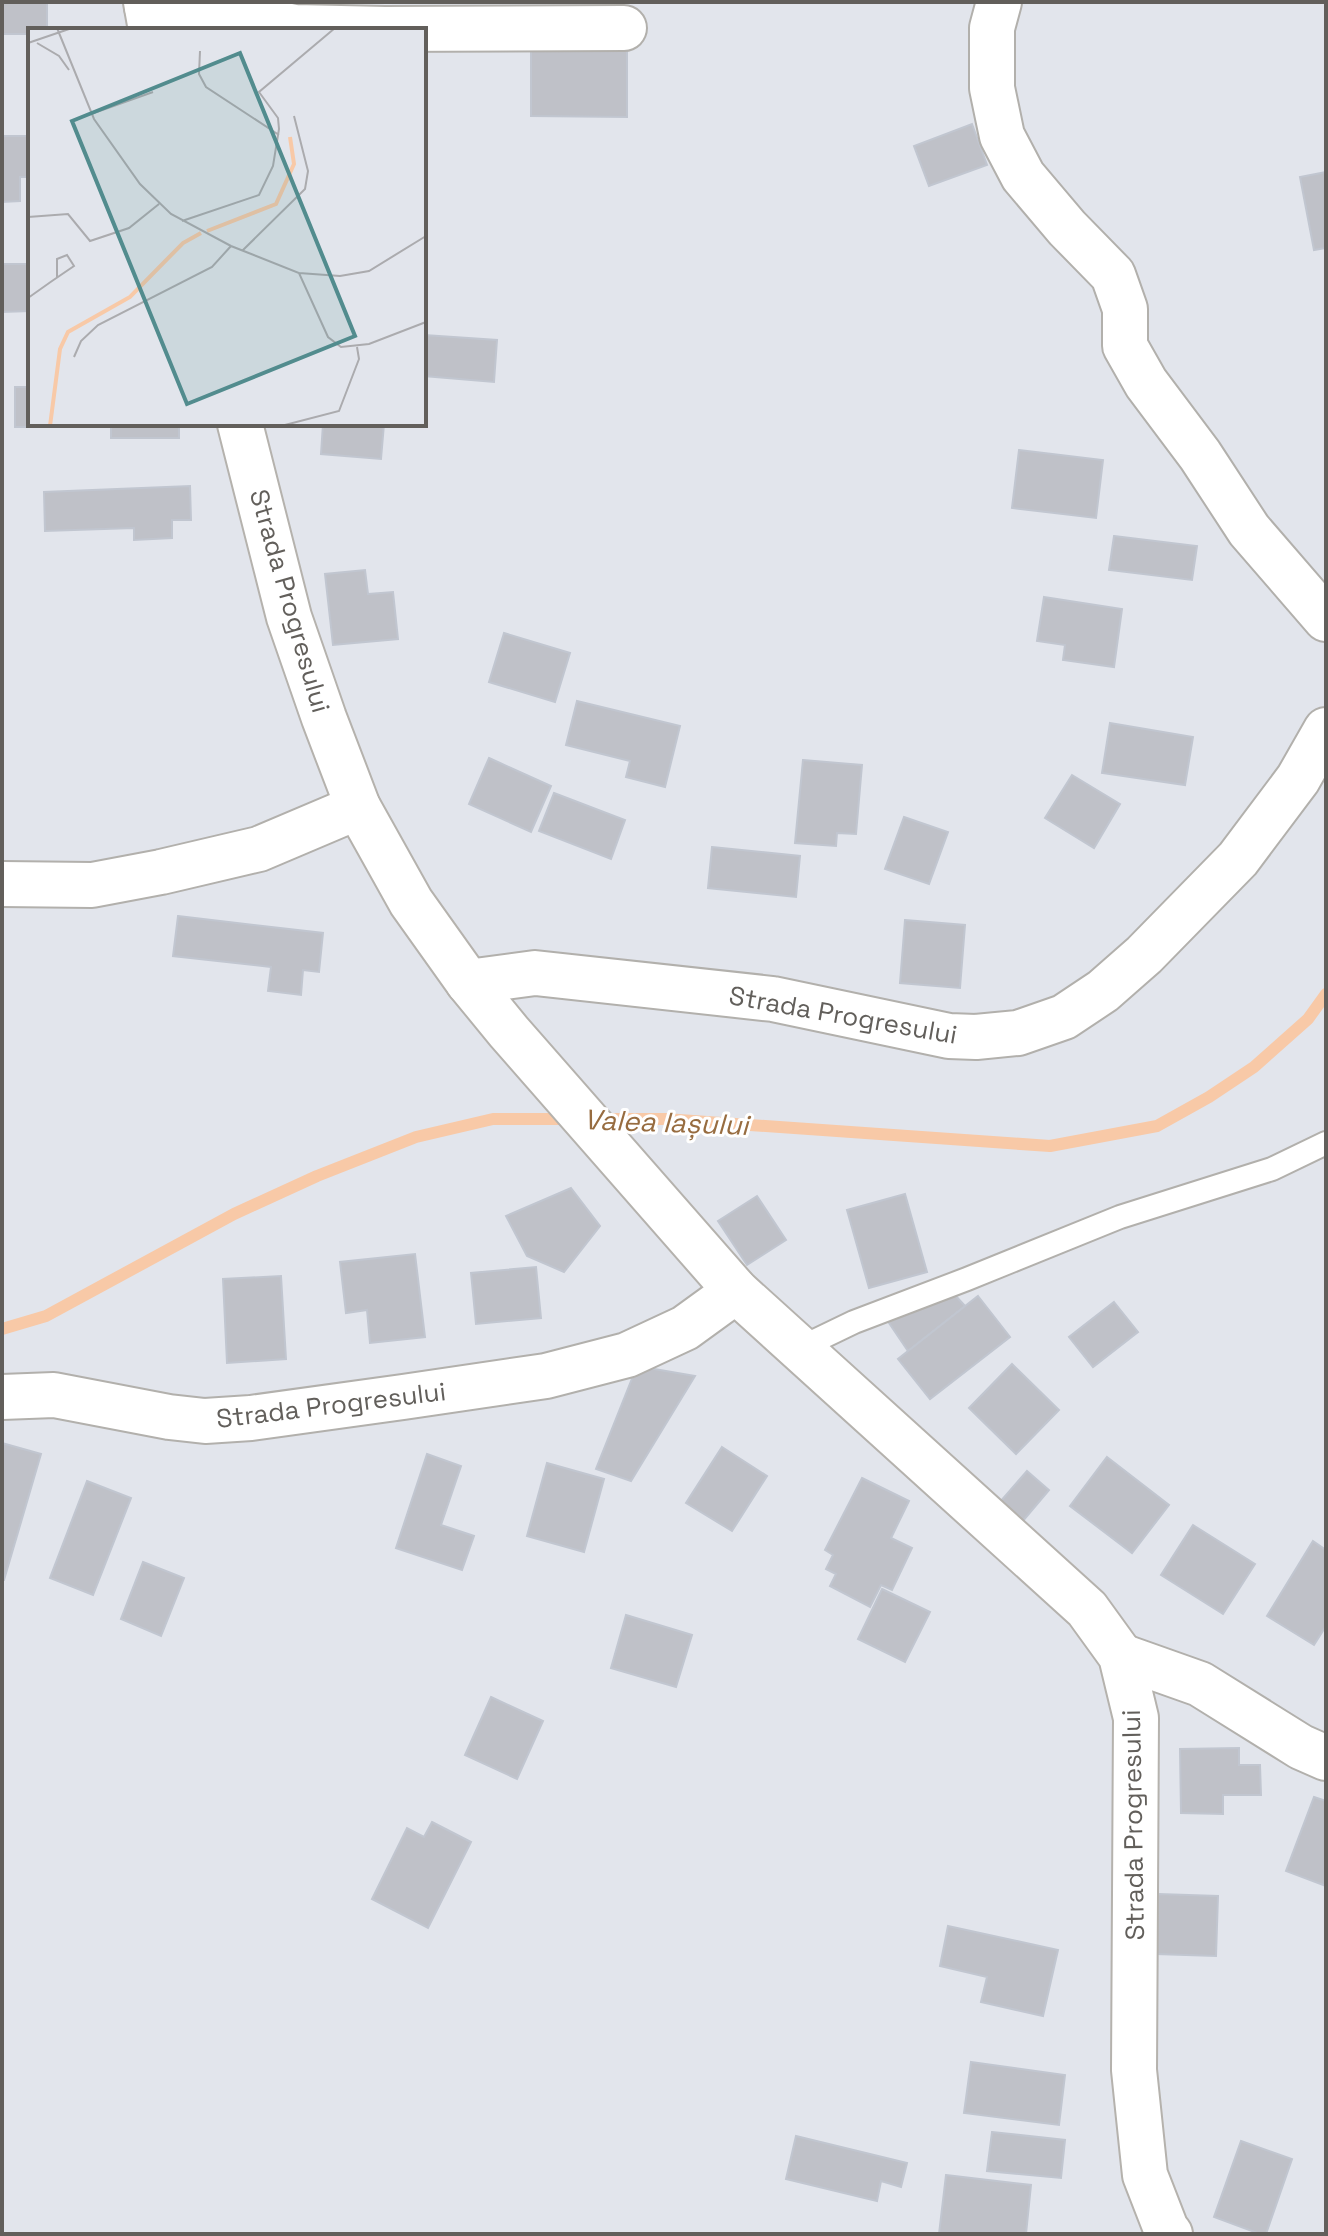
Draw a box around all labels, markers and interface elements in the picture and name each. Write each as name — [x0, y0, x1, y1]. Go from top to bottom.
inset map — [28, 28, 426, 426]
street label: Strada Progresului — [242, 485, 338, 717]
street label: Strada Progresului — [726, 978, 960, 1052]
water label: Valea Iașului — [583, 1101, 752, 1143]
street label: Strada Progresului — [214, 1374, 448, 1436]
street label: Strada Progresului — [1114, 1709, 1152, 1941]

